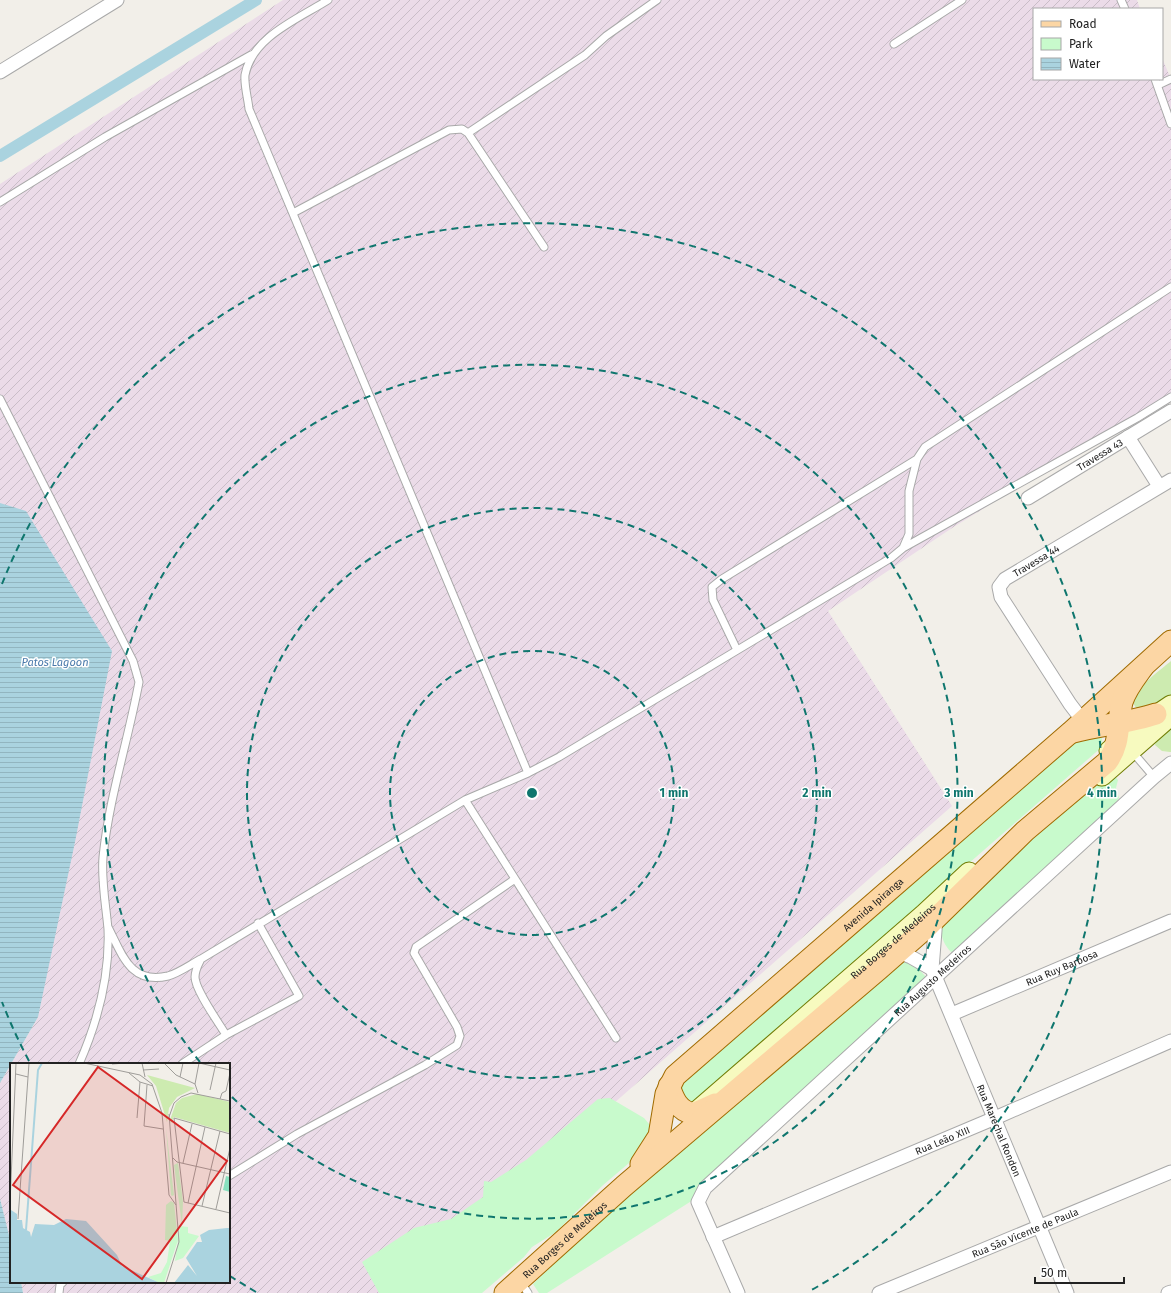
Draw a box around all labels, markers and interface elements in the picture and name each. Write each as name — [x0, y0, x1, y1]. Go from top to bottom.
legend — [1033, 8, 1163, 80]
text: Road — [1069, 17, 1097, 31]
text: Park — [1069, 37, 1093, 51]
text: Water — [1069, 57, 1101, 71]
street label: Travessa 43 — [1075, 437, 1125, 474]
street label: Travessa 44 — [1011, 543, 1062, 580]
water label: Patos Lagoon — [21, 656, 89, 669]
centre of rings — [525, 786, 539, 800]
text: 1 min — [660, 786, 688, 800]
text: 2 min — [802, 786, 832, 800]
text: 3 min — [943, 786, 974, 800]
text: 4 min — [1087, 786, 1117, 800]
street label: Avenida Ipiranga — [841, 876, 906, 934]
street label: Rua Borges de Medeiros — [848, 901, 939, 982]
street label: Rua Augusto Medeiros — [892, 942, 974, 1019]
street label: Rua Ruy Barbosa — [1024, 948, 1100, 989]
inset map — [10, 1063, 230, 1283]
street label: Rua Marechal Rondon — [974, 1083, 1023, 1179]
street label: Rua Leão XIII — [914, 1124, 972, 1158]
street label: Rua Borges de Medeiros — [521, 1199, 610, 1281]
street label: Rua São Vicente de Paula — [970, 1206, 1080, 1261]
scale bar — [1035, 1259, 1124, 1285]
text: 50 m — [1041, 1266, 1067, 1280]

